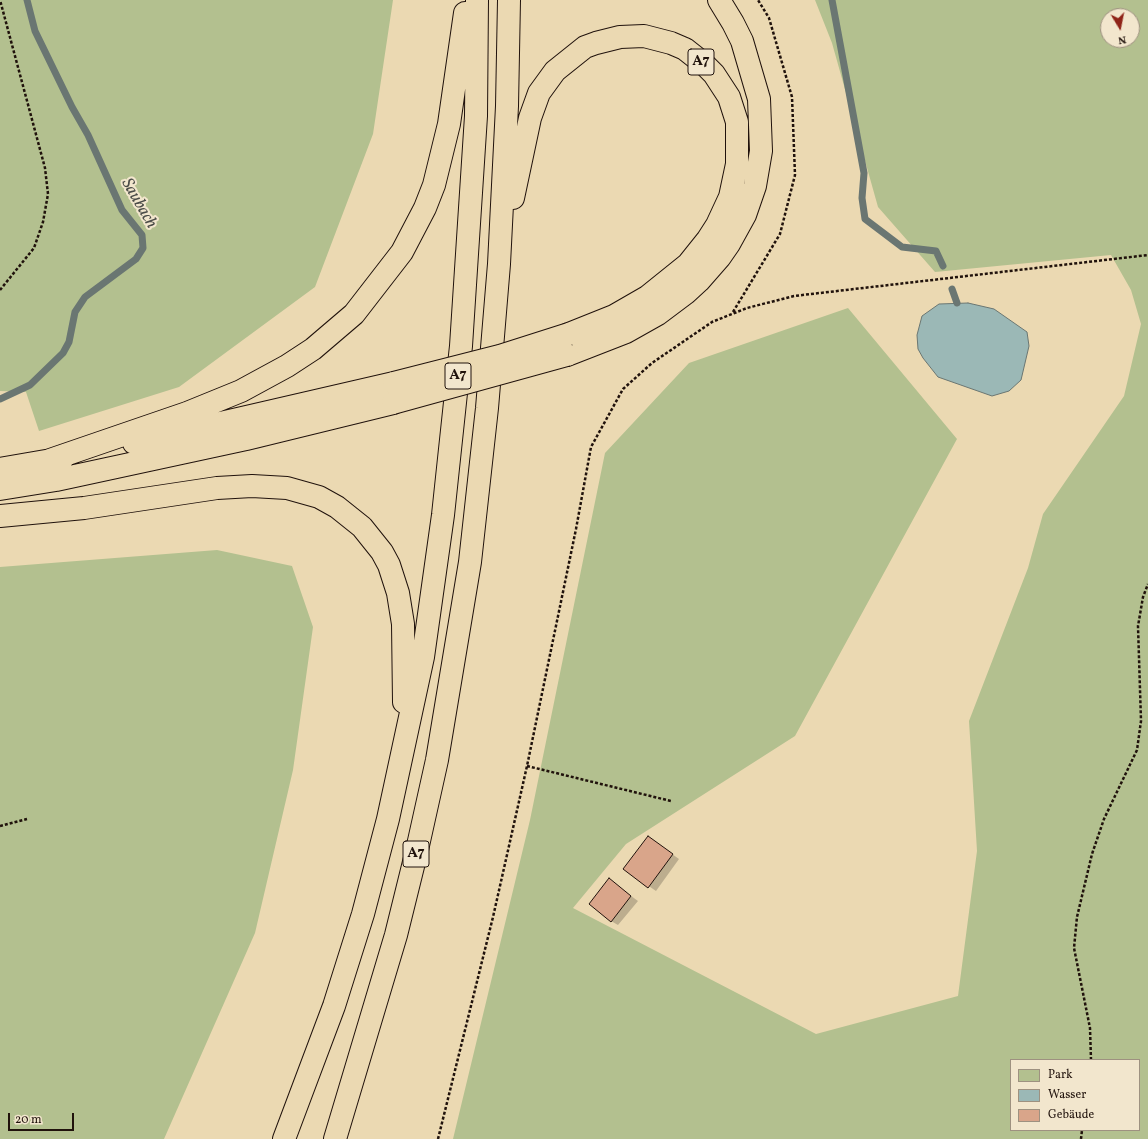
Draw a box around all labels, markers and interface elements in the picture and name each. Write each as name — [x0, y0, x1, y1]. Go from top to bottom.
north arrow — [1100, 8, 1140, 48]
text: N — [1117, 31, 1127, 47]
road number: A7 — [688, 49, 714, 75]
water label: Saubach — [116, 175, 160, 233]
road number: A7 — [445, 363, 471, 389]
road number: A7 — [403, 841, 429, 867]
legend — [1010, 1059, 1140, 1131]
text: Park — [1048, 1067, 1073, 1083]
text: Wasser — [1048, 1087, 1086, 1103]
scale bar — [10, 1105, 76, 1131]
text: Gebäude — [1048, 1107, 1094, 1123]
text: 20 m — [15, 1112, 42, 1128]

